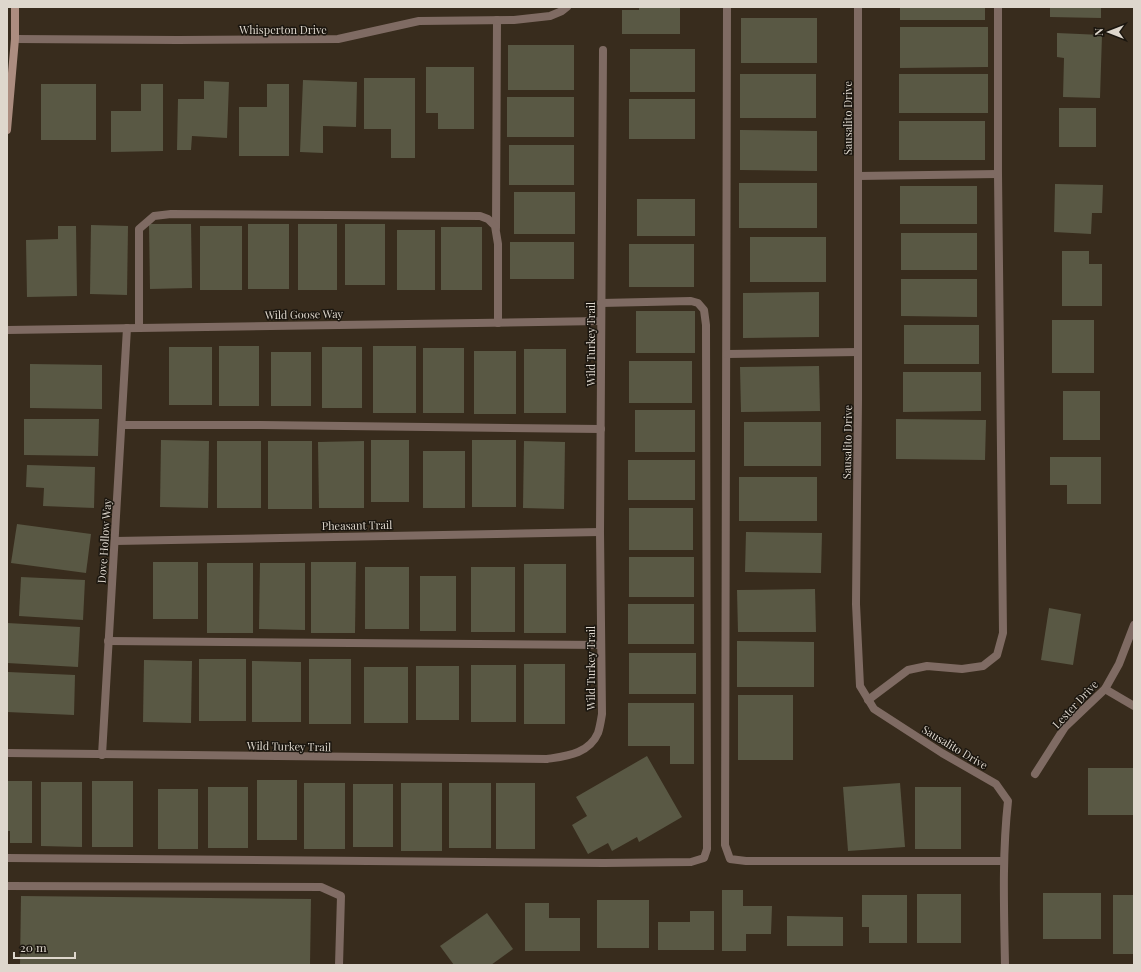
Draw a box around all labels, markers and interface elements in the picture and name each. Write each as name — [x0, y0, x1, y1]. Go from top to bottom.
north arrow — [1089, 12, 1129, 52]
street label: Whisperton Drive — [238, 22, 327, 37]
text: N — [1091, 28, 1106, 36]
street label: Sausalito Drive — [840, 80, 855, 155]
street label: Wild Turkey Trail — [583, 302, 598, 387]
street label: Wild Goose Way — [264, 306, 344, 322]
street label: Sausalito Drive — [839, 404, 855, 479]
street label: Dove Hollow Way — [94, 498, 114, 584]
street label: Pheasant Trail — [322, 517, 392, 533]
street label: Wild Turkey Trail — [583, 626, 598, 711]
street label: Lester Drive — [1049, 676, 1101, 731]
street label: Sausalito Drive — [919, 721, 991, 773]
street label: Wild Turkey Trail — [246, 738, 331, 754]
scale bar — [14, 934, 75, 960]
text: 20 m — [20, 939, 47, 955]

